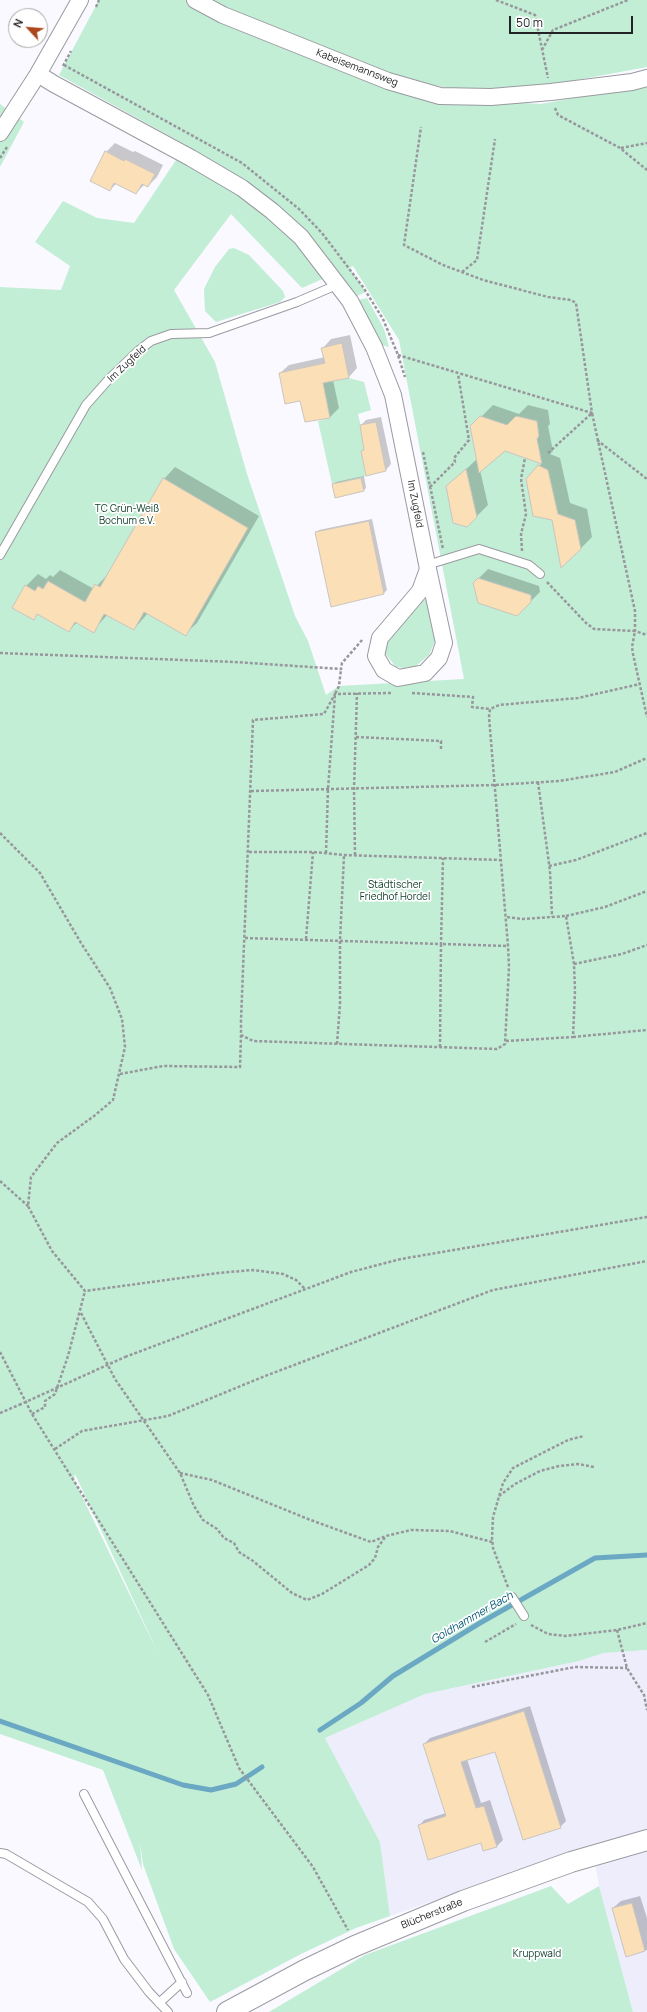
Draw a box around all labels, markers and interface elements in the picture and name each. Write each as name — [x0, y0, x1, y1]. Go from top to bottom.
north arrow — [8, 8, 48, 48]
scale bar — [511, 8, 635, 34]
text: 50 m — [516, 14, 543, 31]
text: N — [9, 16, 26, 30]
street label: Kabeisemannsweg — [314, 47, 400, 89]
street label: Im Zugfeld — [105, 343, 149, 385]
street label: Im Zugfeld — [405, 479, 425, 529]
park label: TC Grün-Weiß Bochum e.V. — [95, 503, 159, 526]
park label: Städtischer Friedhof Hordel — [360, 879, 430, 902]
water label: Goldhammer Bach — [429, 1589, 515, 1647]
street label: Blücherstraße — [400, 1896, 464, 1932]
park label: Kruppwald — [513, 1948, 561, 1960]

